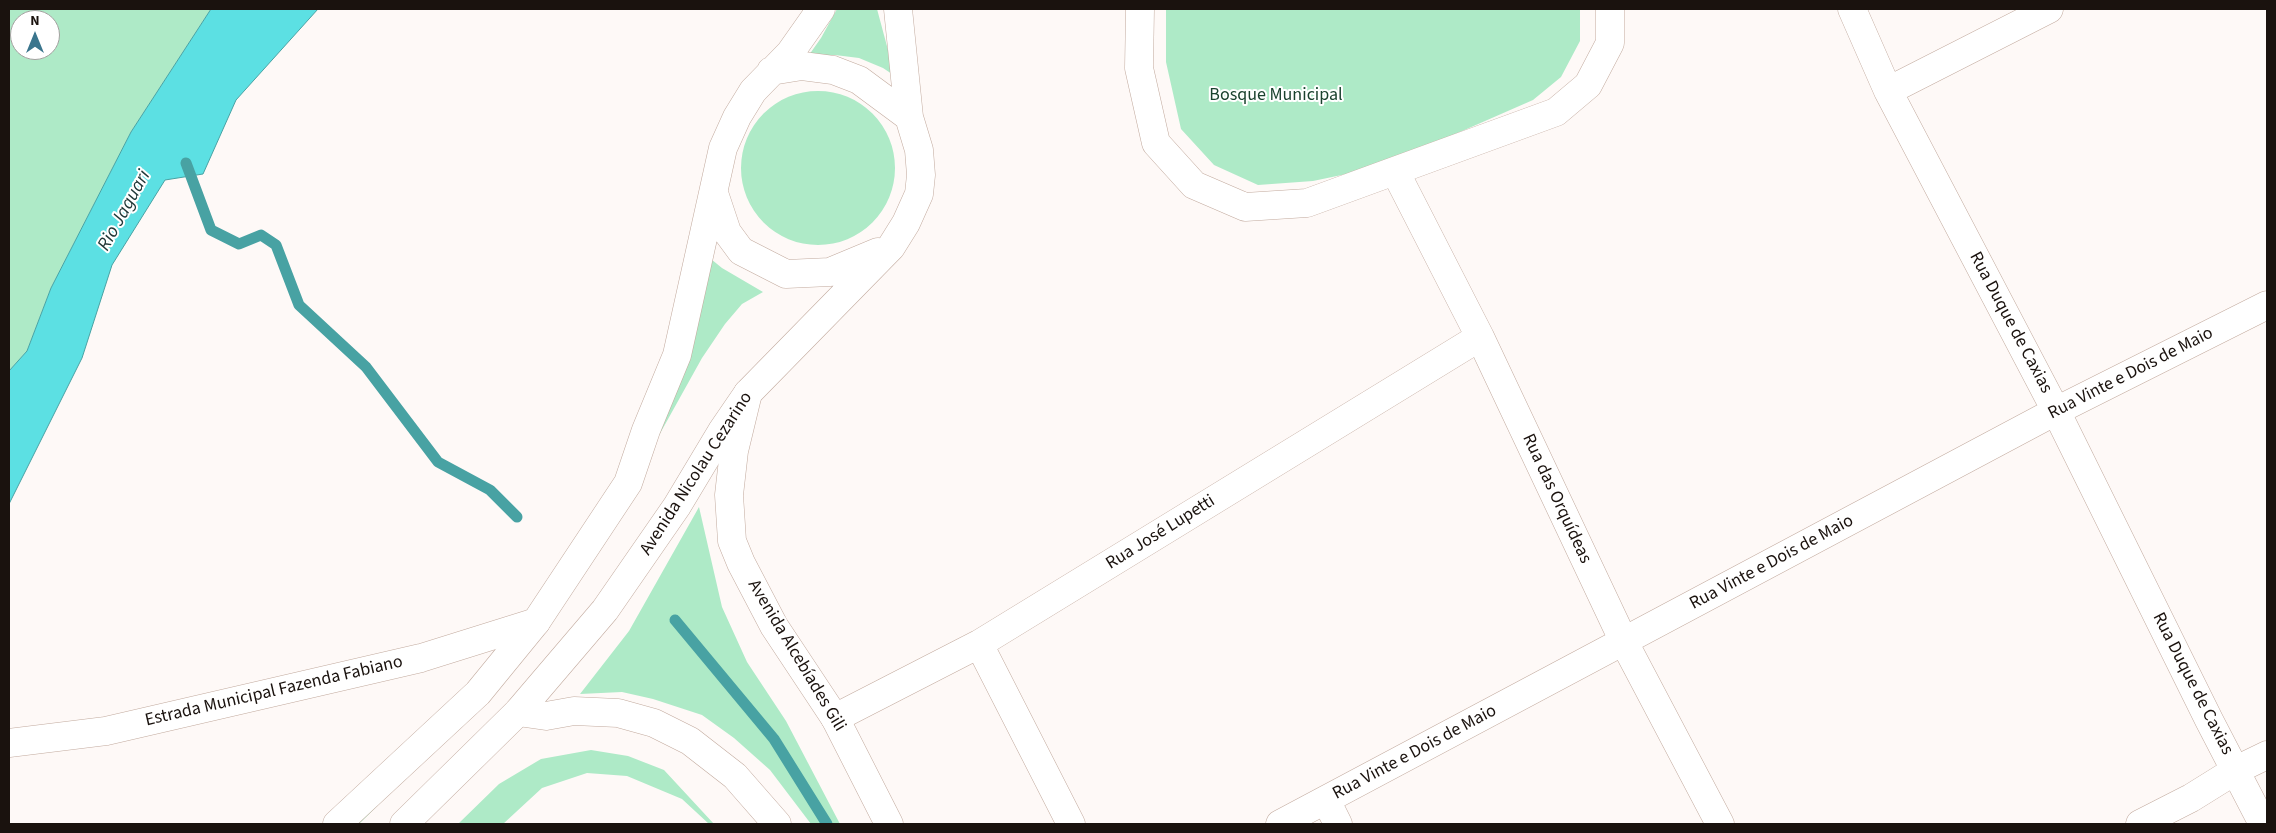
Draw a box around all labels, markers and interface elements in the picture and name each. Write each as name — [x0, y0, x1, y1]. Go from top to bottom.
north arrow — [10, 10, 60, 60]
text: N — [30, 11, 40, 31]
park label: Bosque Municipal — [1209, 85, 1343, 107]
water label: Rio Jaguari — [94, 167, 156, 255]
street label: Rua Duque de Caxias — [1964, 249, 2056, 397]
street label: Rua Vinte e Dois de Maio — [2045, 323, 2217, 425]
street label: Avenida Nicolau Cezarino — [636, 388, 758, 560]
street label: Rua das Orquídeas — [1517, 431, 1595, 567]
street label: Rua José Lupetti — [1103, 491, 1219, 575]
street label: Rua Vinte e Dois de Maio — [1686, 511, 1858, 615]
street label: Avenida Alcebíades Gili — [742, 576, 850, 736]
street label: Rua Duque de Caxias — [2147, 609, 2237, 759]
street label: Estrada Municipal Fazenda Fabiano — [143, 652, 405, 732]
street label: Rua Vinte e Dois de Maio — [1329, 701, 1501, 805]

